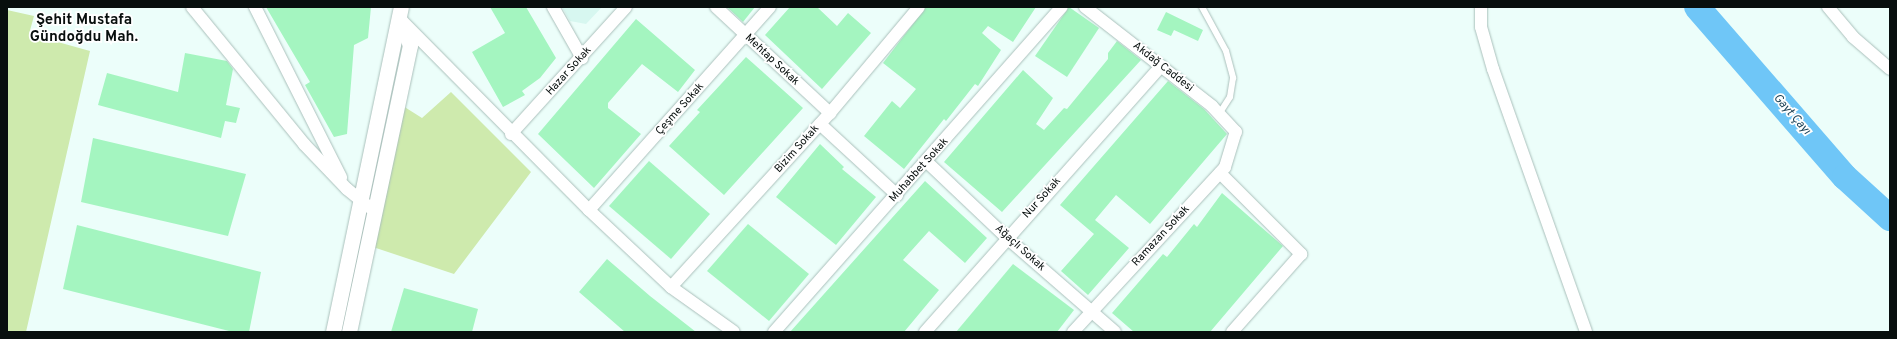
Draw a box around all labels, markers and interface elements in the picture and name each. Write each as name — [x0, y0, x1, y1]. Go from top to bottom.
district label: Şehit Mustafa Gündoğdu Mah. — [30, 11, 138, 46]
street label: Mehtap Sokak — [742, 32, 802, 88]
street label: Akdağ Caddesi — [1130, 39, 1196, 95]
street label: Hazar Sokak — [544, 44, 594, 98]
street label: Çeşme Sokak — [653, 80, 707, 138]
water label: Gayt Çayı — [1769, 92, 1813, 138]
street label: Bizim Sokak — [772, 122, 822, 176]
street label: Muhabbet Sokak — [887, 135, 951, 205]
street label: Nur Sokak — [1020, 175, 1064, 221]
street label: Ramazan Sokak — [1129, 203, 1193, 269]
street label: Ağaçlı Sokak — [992, 222, 1048, 274]

